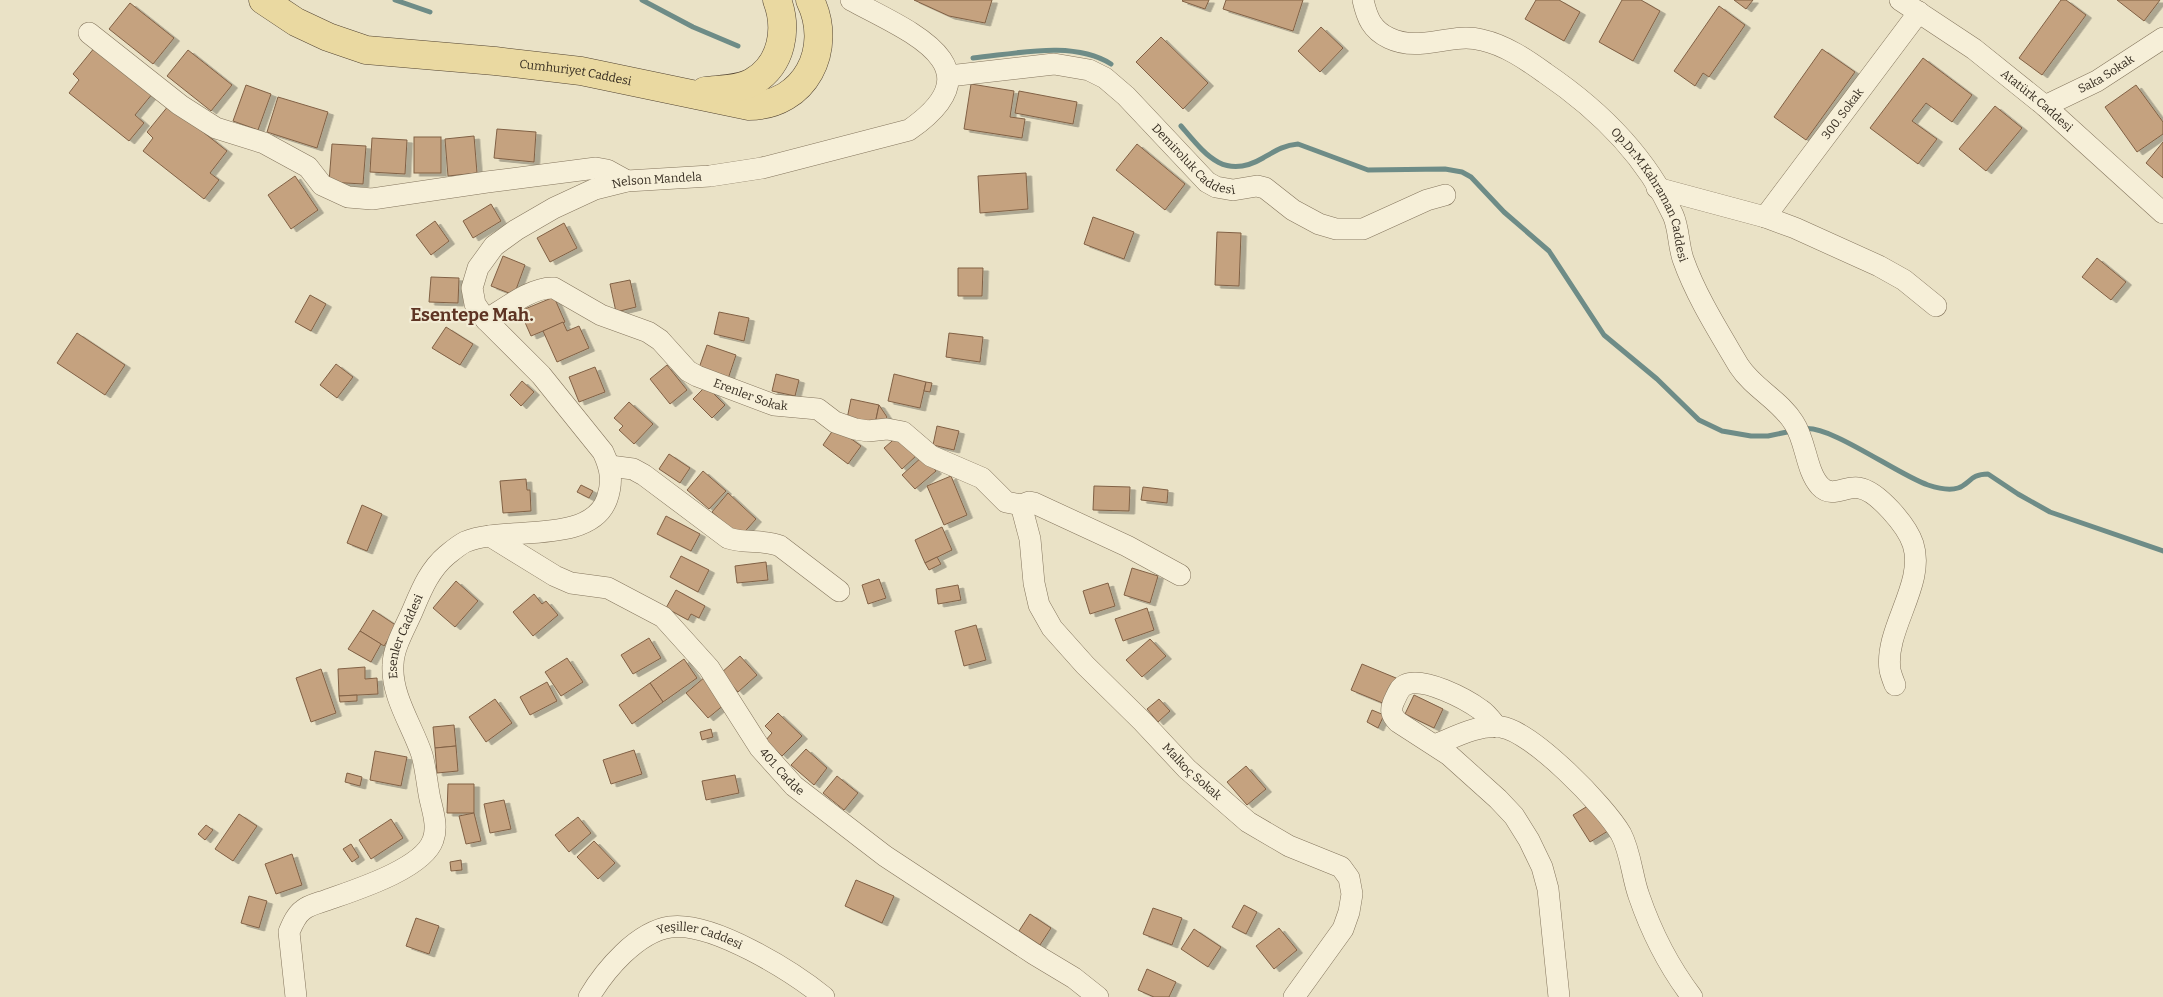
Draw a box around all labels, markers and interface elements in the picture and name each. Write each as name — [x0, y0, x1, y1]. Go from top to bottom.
street label: Saka Sokak — [2076, 52, 2137, 96]
street label: Cumhuriyet Caddesi — [519, 57, 633, 88]
street label: Atatürk Caddesi — [1998, 66, 2076, 135]
street label: 300. Sokak — [1819, 85, 1866, 142]
street label: Demiroluk Caddesi — [1149, 121, 1236, 197]
street label: Op.Dr.M.Kahraman Caddesi — [1608, 125, 1691, 264]
street label: Nelson Mandela — [610, 169, 703, 192]
district label: Esentepe Mah. — [410, 304, 534, 326]
street label: Erenler Sokak — [711, 376, 789, 413]
street label: Esenler Caddesi — [386, 592, 426, 680]
street label: Malkoç Sokak — [1160, 740, 1225, 803]
street label: 401. Cadde — [756, 745, 807, 798]
street label: Yeşiller Caddesi — [655, 919, 745, 952]

